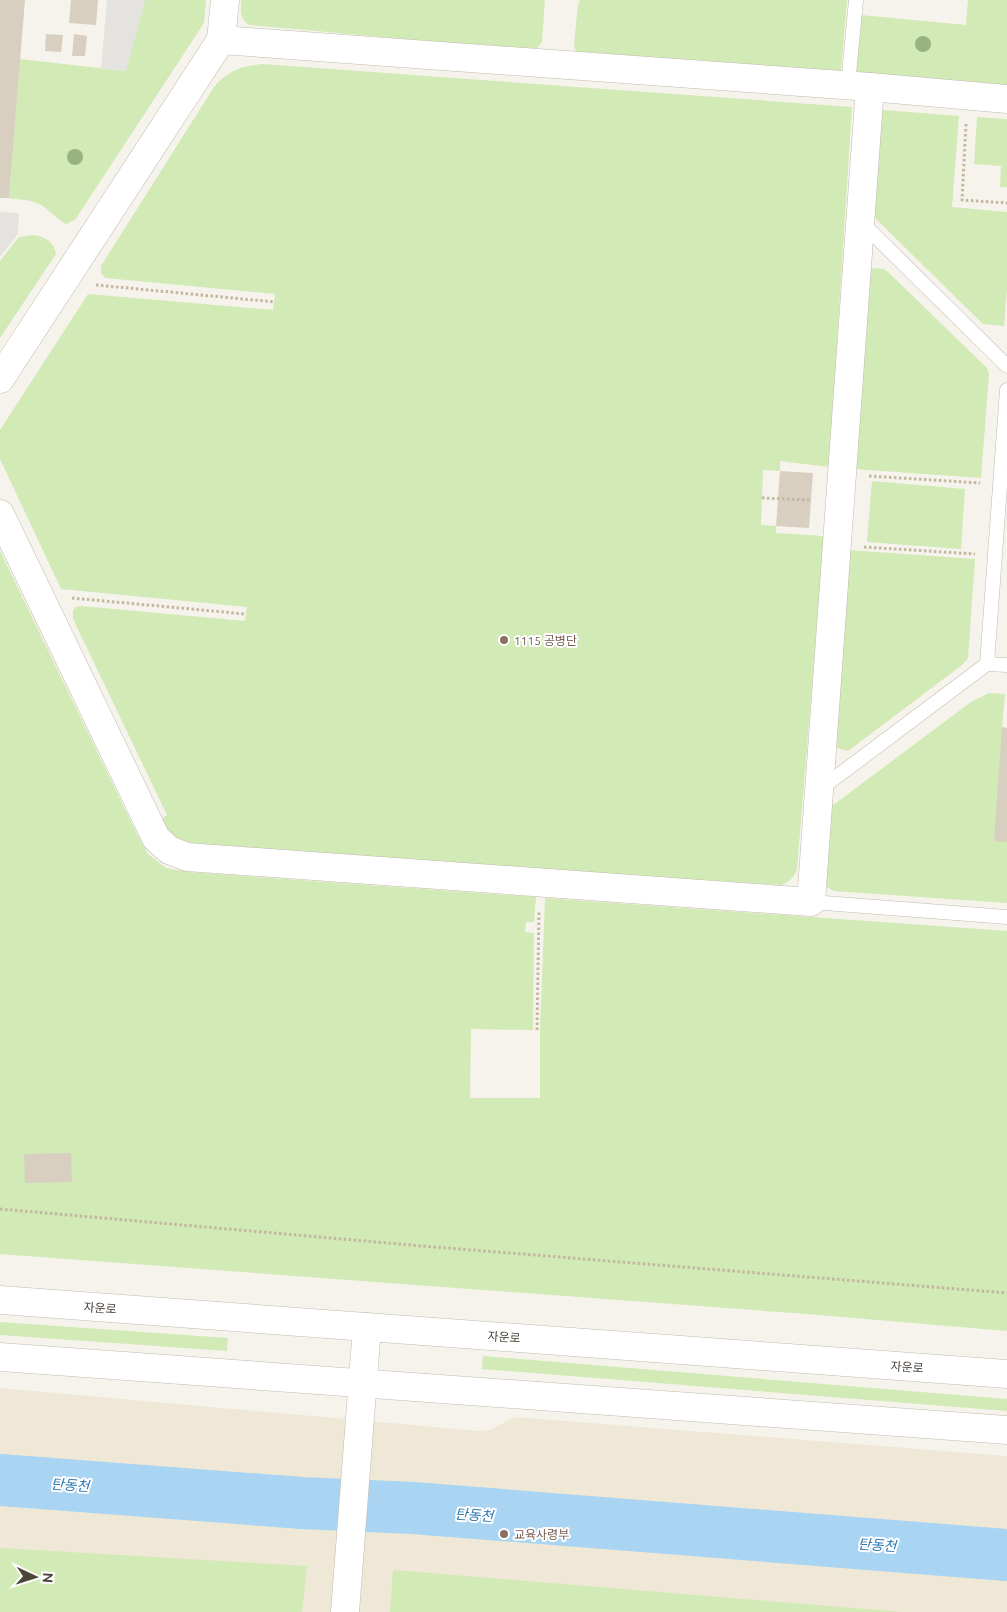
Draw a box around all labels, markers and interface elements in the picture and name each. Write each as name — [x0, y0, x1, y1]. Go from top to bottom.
marker: 1115 공병단 — [498, 634, 510, 646]
place label: 1115 공병단 — [514, 634, 577, 647]
street label: 자운로 — [83, 1300, 117, 1316]
street label: 자운로 — [487, 1329, 521, 1345]
street label: 자운로 — [890, 1359, 924, 1375]
water label: 탄동천 — [50, 1476, 91, 1494]
water label: 탄동천 — [454, 1506, 495, 1524]
marker: 교육사령부 — [498, 1528, 510, 1540]
place label: 교육사령부 — [514, 1528, 569, 1541]
water label: 탄동천 — [857, 1536, 898, 1554]
north arrow — [10, 1552, 60, 1602]
text: N — [40, 1572, 56, 1584]

